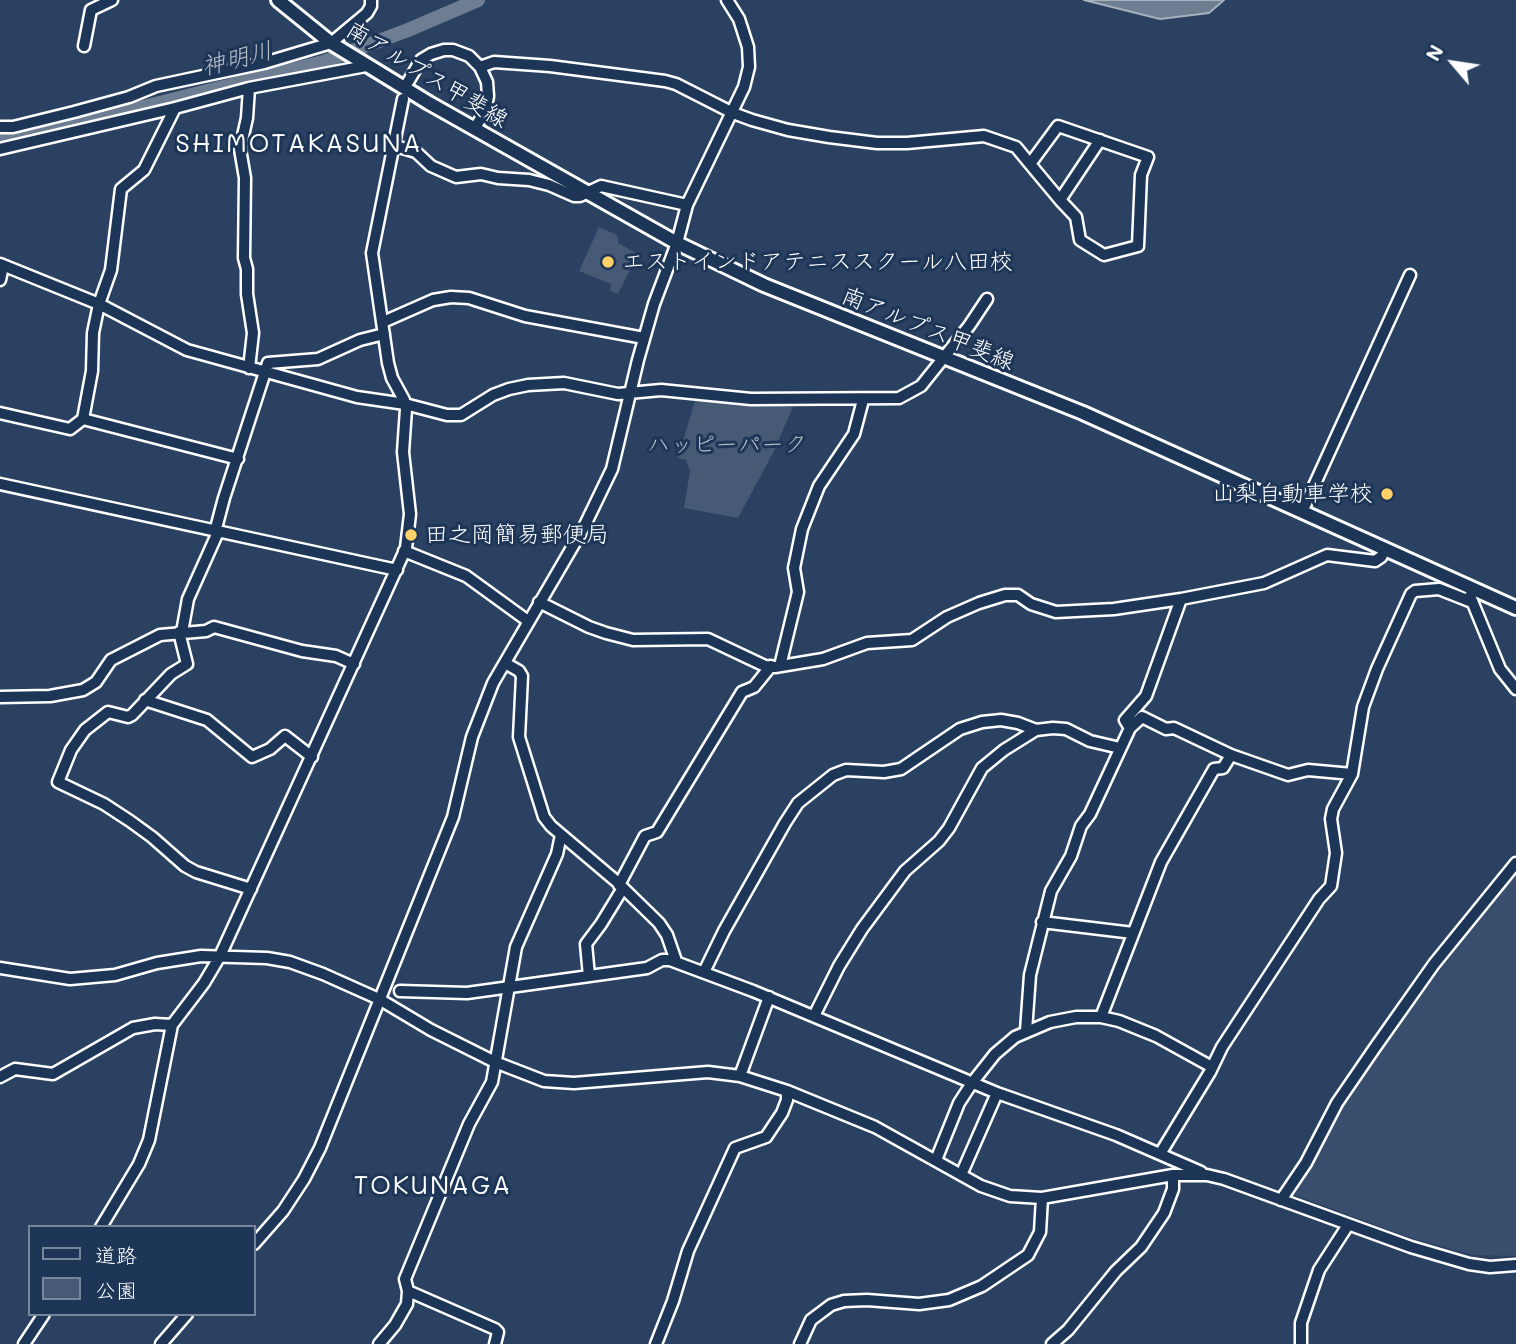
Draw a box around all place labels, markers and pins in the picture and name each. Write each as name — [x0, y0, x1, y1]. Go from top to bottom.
place label: エストインドアテニススクール八田校 — [622, 248, 1013, 276]
marker: エストインドアテニススクール八田校 — [600, 254, 616, 270]
place label: 山梨自動車学校 — [1212, 480, 1373, 508]
marker: 山梨自動車学校 — [1379, 486, 1395, 502]
place label: 田之岡簡易郵便局 — [425, 521, 609, 549]
marker: 田之岡簡易郵便局 — [403, 527, 419, 543]

